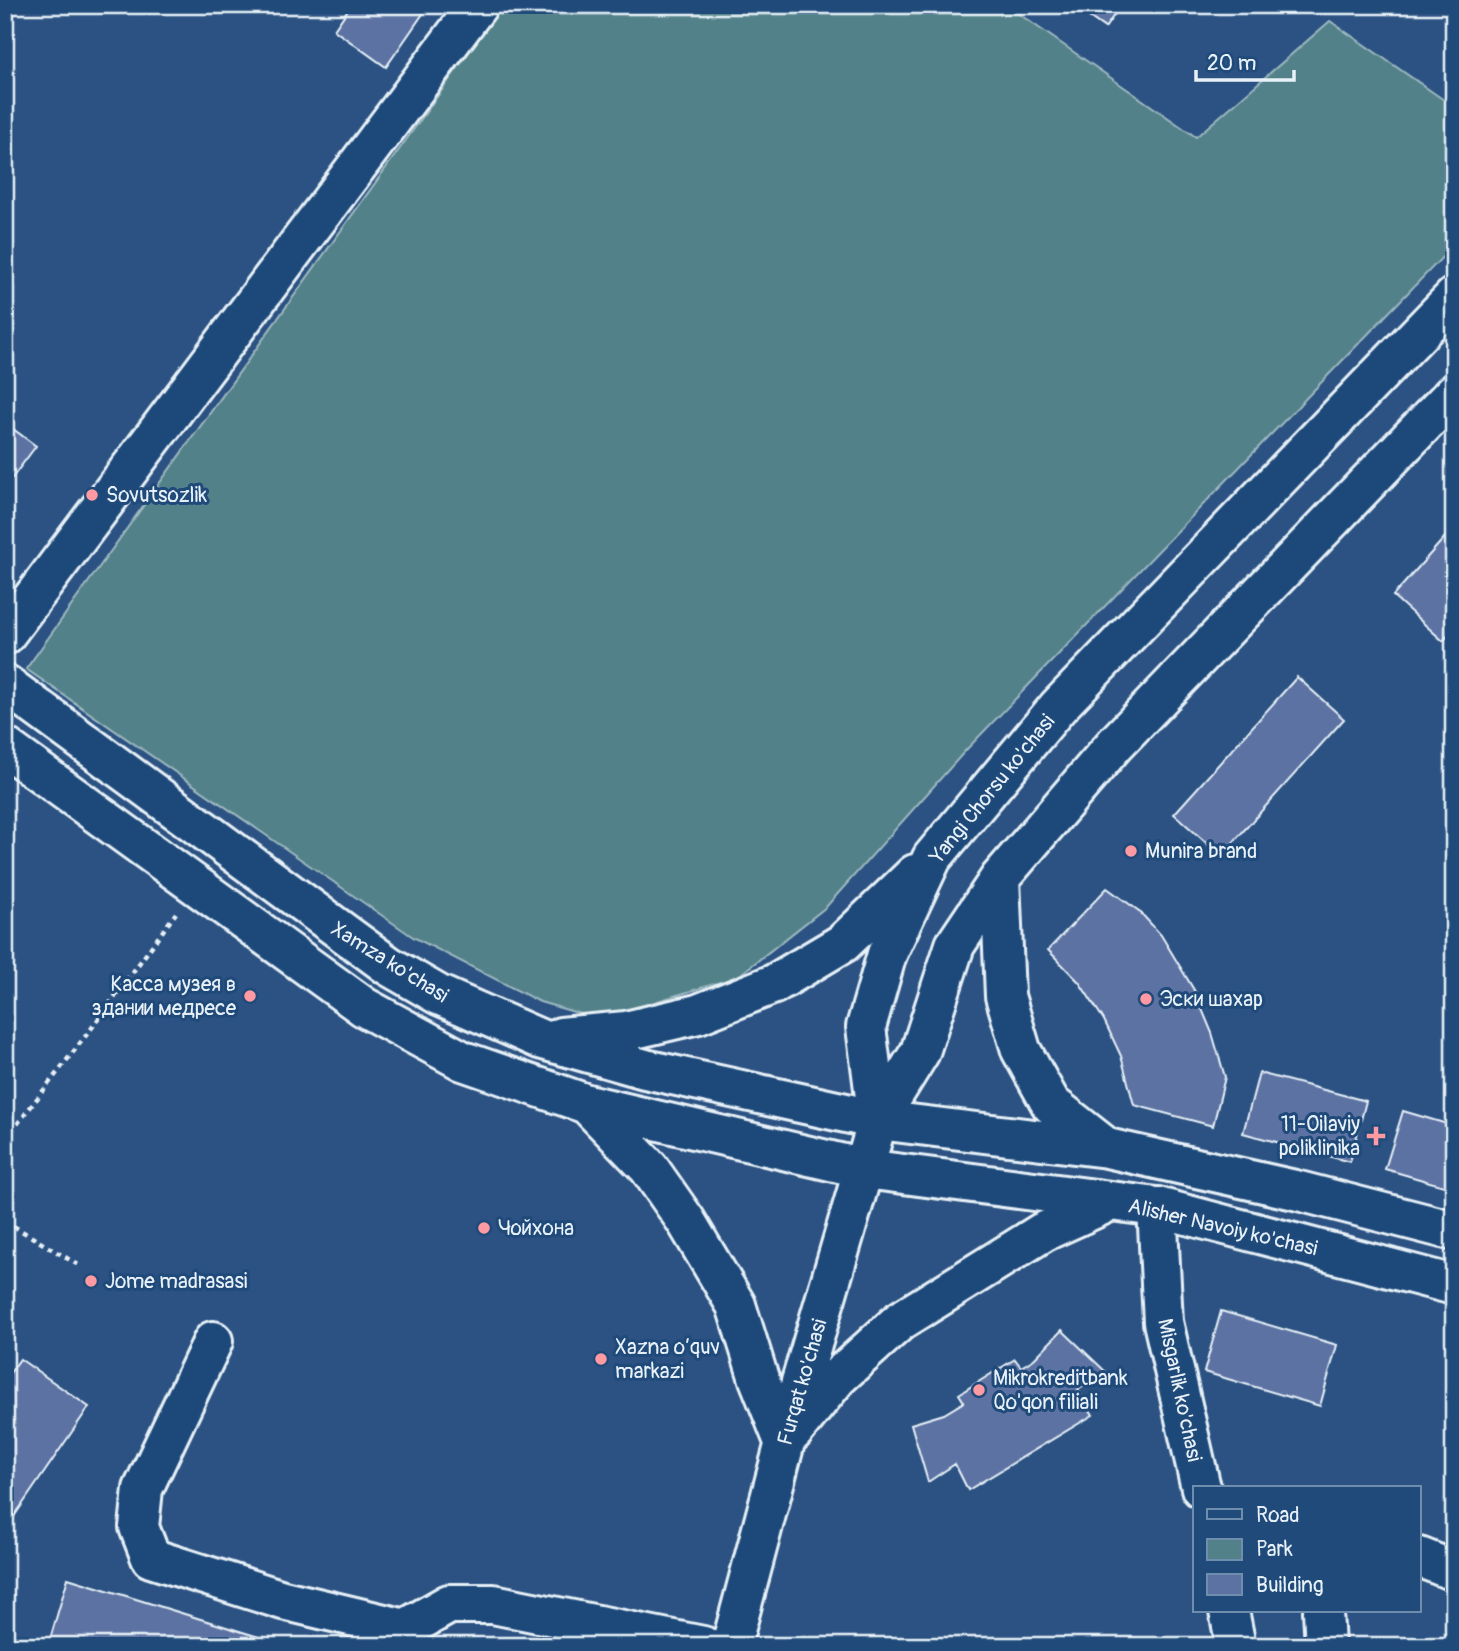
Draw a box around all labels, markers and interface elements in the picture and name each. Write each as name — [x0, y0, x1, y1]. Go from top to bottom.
scale bar — [1196, 38, 1294, 82]
text: 20 m — [1207, 50, 1256, 77]
place label: Sovutsozlik — [106, 482, 207, 509]
marker: Sovutsozlik — [84, 487, 100, 503]
street label: Yangi Chorsu ko'chasi — [923, 709, 1061, 870]
place label: Munira brand — [1145, 838, 1257, 865]
marker: Munira brand — [1123, 843, 1139, 859]
street label: Xamza ko'chasi — [326, 916, 454, 1009]
place label: Касса музея в здании медресе — [92, 971, 237, 1022]
place label: Эски шахар — [1160, 986, 1263, 1013]
marker: Касса музея в здании медресе — [242, 988, 258, 1004]
marker: Эски шахар — [1138, 991, 1154, 1007]
place label: 11-Oilaviy poliklinika — [1279, 1111, 1360, 1162]
marker: 11-Oilaviy poliklinika — [1366, 1126, 1386, 1146]
street label: Alisher Navoiy ko'chasi — [1126, 1193, 1320, 1262]
place label: Чойхона — [498, 1215, 574, 1242]
marker: Чойхона — [476, 1220, 492, 1236]
place label: Jome madrasasi — [105, 1268, 248, 1295]
marker: Jome madrasasi — [83, 1273, 99, 1289]
street label: Furqat ko'chasi — [772, 1316, 833, 1448]
street label: Misgarlik ko'chasi — [1151, 1316, 1208, 1464]
place label: Xazna o’quv markazi — [615, 1334, 720, 1385]
marker: Xazna o’quv markazi — [593, 1351, 609, 1367]
place label: Mikrokreditbank Qo'qon filiali — [993, 1365, 1128, 1416]
marker: Mikrokreditbank Qo'qon filiali — [971, 1382, 987, 1398]
legend — [1193, 1486, 1420, 1612]
text: Road — [1256, 1502, 1300, 1529]
text: Park — [1256, 1536, 1293, 1563]
text: Building — [1256, 1572, 1323, 1599]

